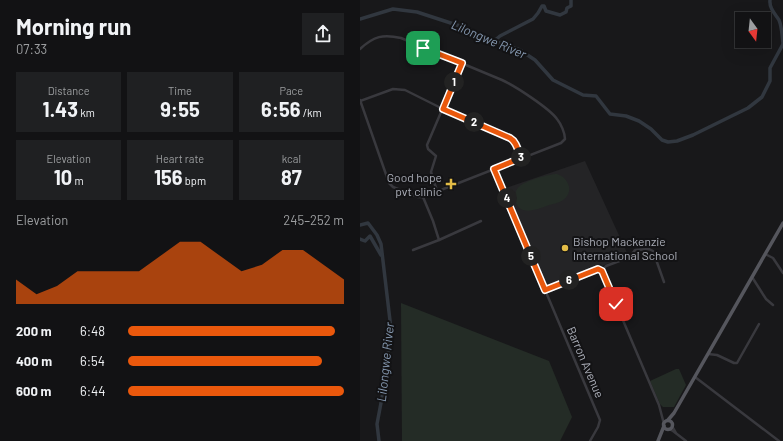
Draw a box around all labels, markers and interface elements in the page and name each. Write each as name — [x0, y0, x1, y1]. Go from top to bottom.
north arrow — [735, 12, 771, 48]
map controls — [735, 12, 771, 48]
text: Morning run — [16, 13, 131, 39]
button: share — [302, 13, 344, 55]
water label: Lilongwe River — [449, 16, 529, 62]
pin — [406, 31, 440, 65]
icon: arrive — [412, 37, 434, 59]
text: 07:33 — [16, 41, 47, 57]
pin: 1 — [444, 72, 464, 92]
text: 1 — [452, 75, 456, 88]
text: Distance — [48, 84, 90, 97]
text: Time — [168, 84, 192, 97]
text: Pace — [280, 84, 303, 97]
text: 1.43 — [43, 97, 78, 121]
text: 9:55 — [160, 97, 200, 121]
text: 6:56 — [261, 97, 300, 121]
text: km — [78, 106, 95, 119]
text: /km — [300, 106, 322, 119]
pin: 2 — [464, 112, 484, 132]
text: 2 — [471, 115, 477, 128]
pin: 3 — [511, 147, 531, 167]
text: 3 — [518, 150, 524, 163]
text: Elevation — [47, 152, 91, 165]
text: Heart rate — [156, 152, 204, 165]
text: kcal — [282, 152, 301, 165]
text: 10 — [54, 165, 72, 189]
text: 156 — [154, 165, 183, 189]
text: 87 — [281, 165, 302, 189]
place label: Good hope pvt clinic — [387, 170, 442, 198]
text: m — [72, 174, 84, 187]
text: bpm — [183, 174, 206, 187]
marker: Good hope pvt clinic — [445, 178, 457, 190]
pin: 4 — [497, 188, 517, 208]
text: 4 — [504, 191, 510, 204]
text: Elevation — [16, 212, 68, 228]
text: 245–252 m — [283, 212, 344, 228]
place label: Bishop Mackenzie International School — [573, 234, 677, 262]
marker: Bishop Mackenzie International School — [560, 243, 570, 253]
pin: 5 — [521, 246, 541, 266]
text: 5 — [528, 249, 534, 262]
pin: 6 — [559, 270, 579, 290]
text: 6 — [566, 273, 572, 286]
pin — [599, 287, 633, 321]
icon: check — [605, 293, 627, 315]
water label: Lilongwe River — [373, 321, 397, 403]
text: 200 m — [16, 323, 52, 339]
text: 6:48 — [80, 323, 105, 339]
street label: Barron Avenue — [565, 324, 607, 400]
text: 400 m — [16, 353, 52, 369]
text: 6:54 — [80, 353, 105, 369]
text: 600 m — [16, 383, 51, 399]
text: 6:44 — [80, 383, 105, 399]

